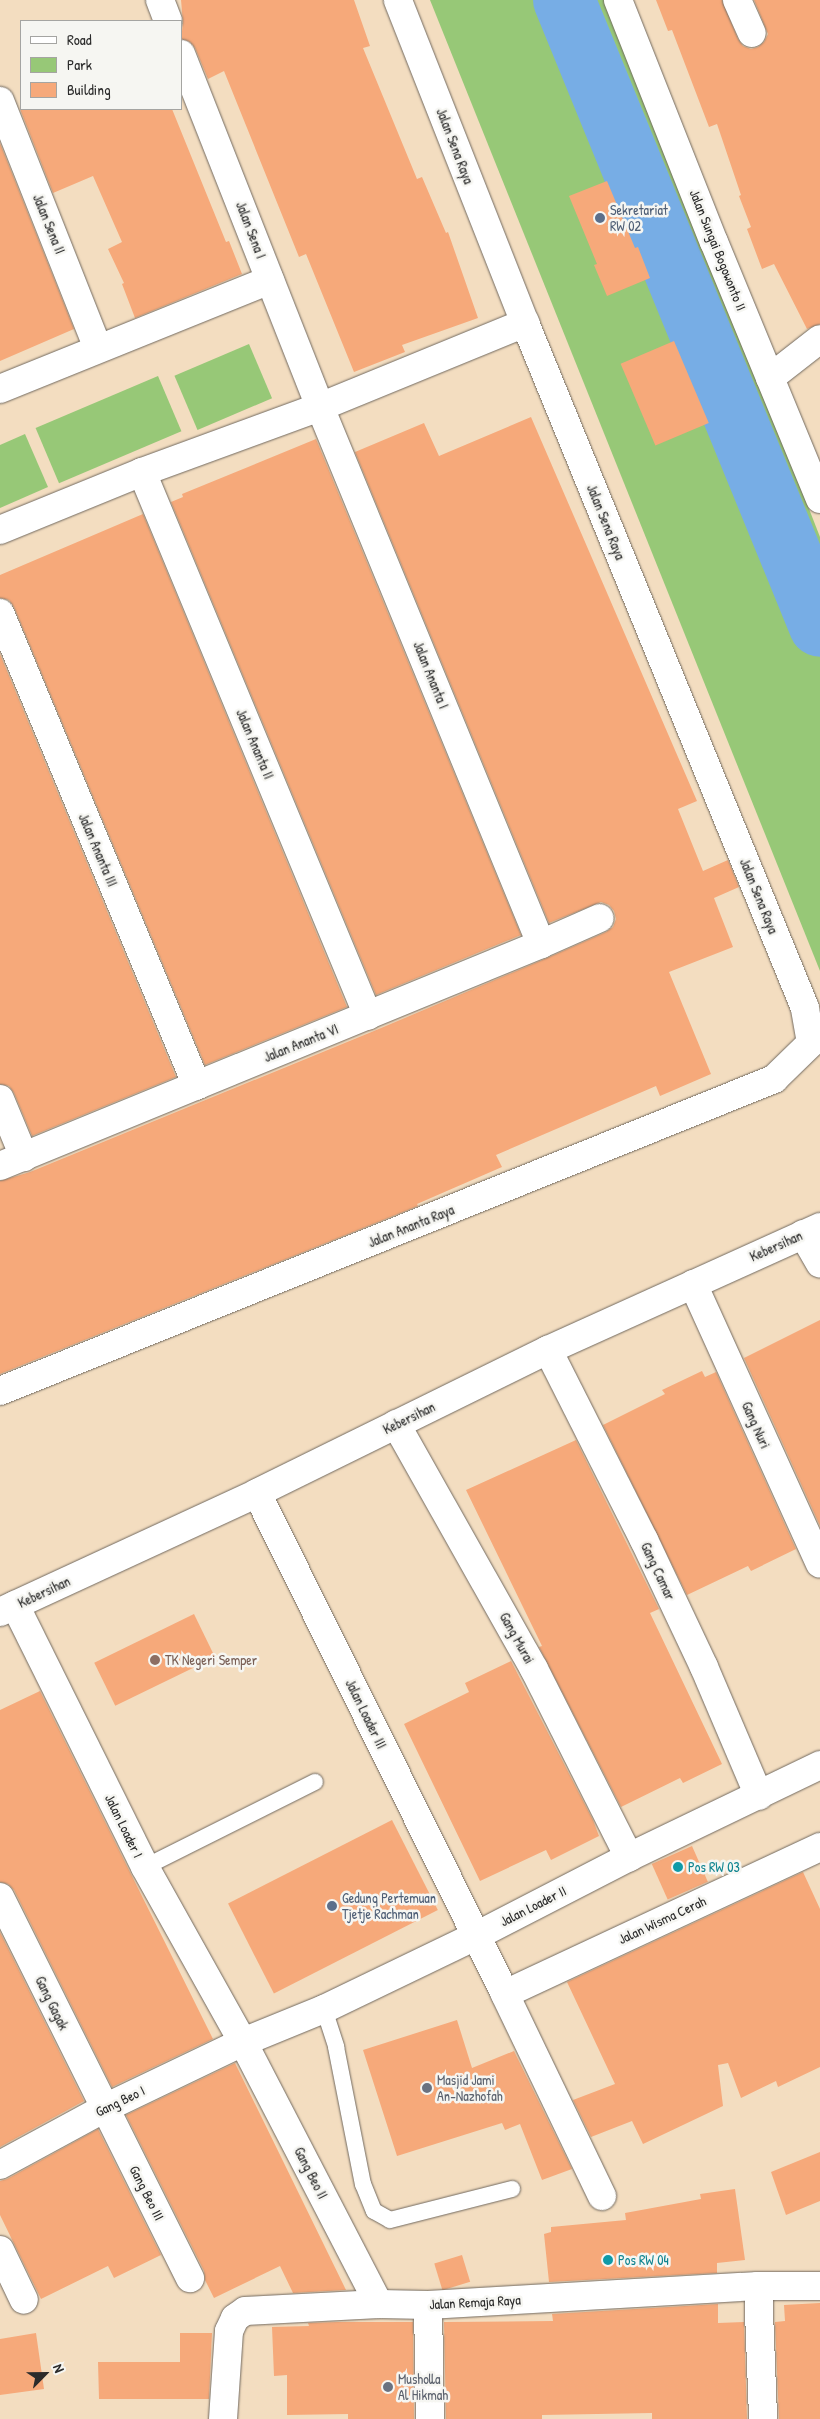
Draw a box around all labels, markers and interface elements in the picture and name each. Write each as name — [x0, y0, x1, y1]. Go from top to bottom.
legend — [20, 20, 182, 110]
text: Road — [67, 29, 92, 50]
text: Park — [67, 54, 92, 75]
text: Building — [67, 79, 111, 100]
street label: Jalan Sena Raya — [433, 106, 477, 186]
street label: Jalan Sungai Bogowonto II — [686, 187, 750, 313]
street label: Jalan Sena II — [29, 192, 69, 256]
street label: Jalan Sena I — [232, 199, 270, 261]
place label: Sekretariat RW 02 — [610, 202, 668, 234]
marker: Sekretariat RW 02 — [594, 212, 606, 224]
street label: Jalan Sena Raya — [583, 482, 629, 562]
street label: Jalan Ananta I — [410, 639, 452, 711]
street label: Jalan Ananta II — [233, 706, 277, 782]
street label: Jalan Ananta III — [75, 811, 121, 889]
street label: Jalan Sena Raya — [736, 856, 782, 936]
street label: Jalan Ananta VI — [261, 1020, 341, 1066]
street label: Jalan Ananta Raya — [366, 1201, 456, 1251]
street label: Kebersihan — [747, 1227, 805, 1265]
street label: Kebersihan — [380, 1398, 438, 1438]
street label: Gang Nuri — [738, 1399, 774, 1451]
street label: Gang Camar — [637, 1540, 679, 1602]
street label: Kebersihan — [15, 1573, 73, 1611]
street label: Gang Murai — [496, 1609, 538, 1667]
place label: TK Negeri Semper — [165, 1652, 257, 1668]
marker: TK Negeri Semper — [149, 1654, 161, 1666]
street label: Jalan Loader III — [342, 1676, 390, 1752]
street label: Jalan Loader I — [101, 1791, 147, 1861]
place label: Pos RW 03 — [688, 1859, 740, 1875]
marker: Pos RW 03 — [672, 1861, 684, 1873]
street label: Jalan Loader II — [497, 1882, 569, 1930]
place label: Gedung Pertemuan Tjetje Rachman — [342, 1890, 436, 1922]
street label: Jalan Wisma Cerah — [615, 1892, 709, 1948]
marker: Gedung Pertemuan Tjetje Rachman — [326, 1900, 338, 1912]
street label: Gang Gagak — [32, 1973, 72, 2033]
place label: Masjid Jami An-Nazhofah — [437, 2072, 503, 2104]
street label: Gang Beo I — [93, 2082, 147, 2120]
marker: Masjid Jami An-Nazhofah — [421, 2082, 433, 2094]
street label: Gang Beo II — [291, 2144, 331, 2202]
street label: Gang Beo III — [126, 2163, 168, 2223]
place label: Pos RW 04 — [618, 2252, 669, 2268]
marker: Pos RW 04 — [602, 2254, 614, 2266]
street label: Jalan Remaja Raya — [429, 2291, 521, 2313]
north arrow — [20, 2349, 70, 2399]
text: N — [49, 2361, 69, 2375]
place label: Musholla Al Hikmah — [398, 2371, 448, 2404]
marker: Musholla Al Hikmah — [382, 2381, 394, 2393]

